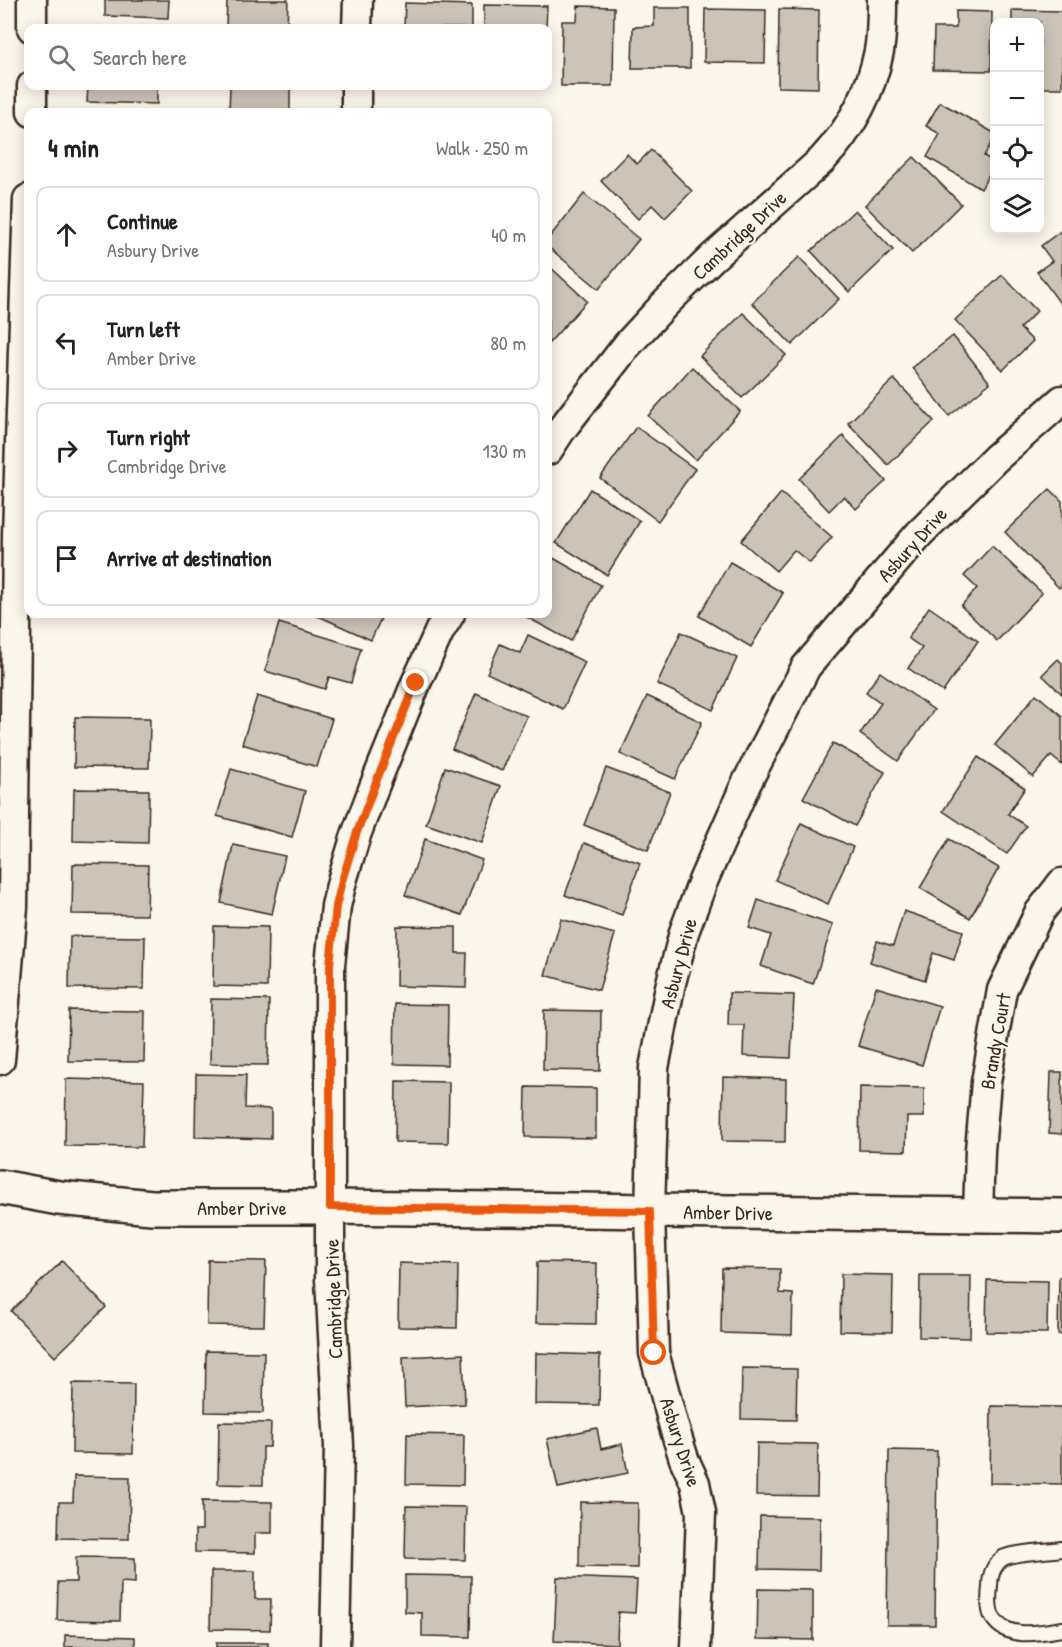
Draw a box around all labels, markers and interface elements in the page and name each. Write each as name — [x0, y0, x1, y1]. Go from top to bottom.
map controls — [990, 18, 1044, 234]
button: + — [990, 18, 1044, 72]
search box — [24, 24, 552, 90]
icon: search — [45, 41, 78, 74]
text: Search here — [93, 42, 187, 72]
button: − — [990, 72, 1044, 126]
button: locate — [990, 126, 1044, 180]
text: 4 min — [48, 130, 99, 165]
text: Walk · 250 m — [436, 134, 528, 161]
button: layers — [990, 180, 1044, 234]
street label: Cambridge Drive — [686, 184, 792, 286]
text: Continue — [107, 206, 178, 236]
icon: ahead — [50, 218, 83, 251]
text: 40 m — [491, 221, 526, 248]
text: Asbury Drive — [107, 236, 199, 263]
text: Turn left — [107, 314, 180, 344]
icon: left — [50, 326, 83, 359]
text: 80 m — [490, 329, 526, 356]
text: Amber Drive — [107, 344, 197, 371]
text: Turn right — [107, 422, 190, 452]
icon: right — [50, 434, 83, 467]
text: 130 m — [483, 437, 526, 464]
text: Cambridge Drive — [107, 452, 227, 479]
street label: Asbury Drive — [871, 501, 953, 587]
icon: arrive — [50, 542, 83, 575]
text: Arrive at destination — [107, 543, 272, 573]
route end — [402, 669, 428, 695]
street label: Asbury Drive — [653, 915, 703, 1011]
street label: Brandy Court — [973, 990, 1017, 1091]
street label: Amber Drive — [197, 1194, 287, 1221]
street label: Amber Drive — [683, 1198, 773, 1226]
street label: Cambridge Drive — [317, 1239, 349, 1359]
route start — [640, 1339, 666, 1365]
street label: Asbury Drive — [654, 1394, 708, 1490]

